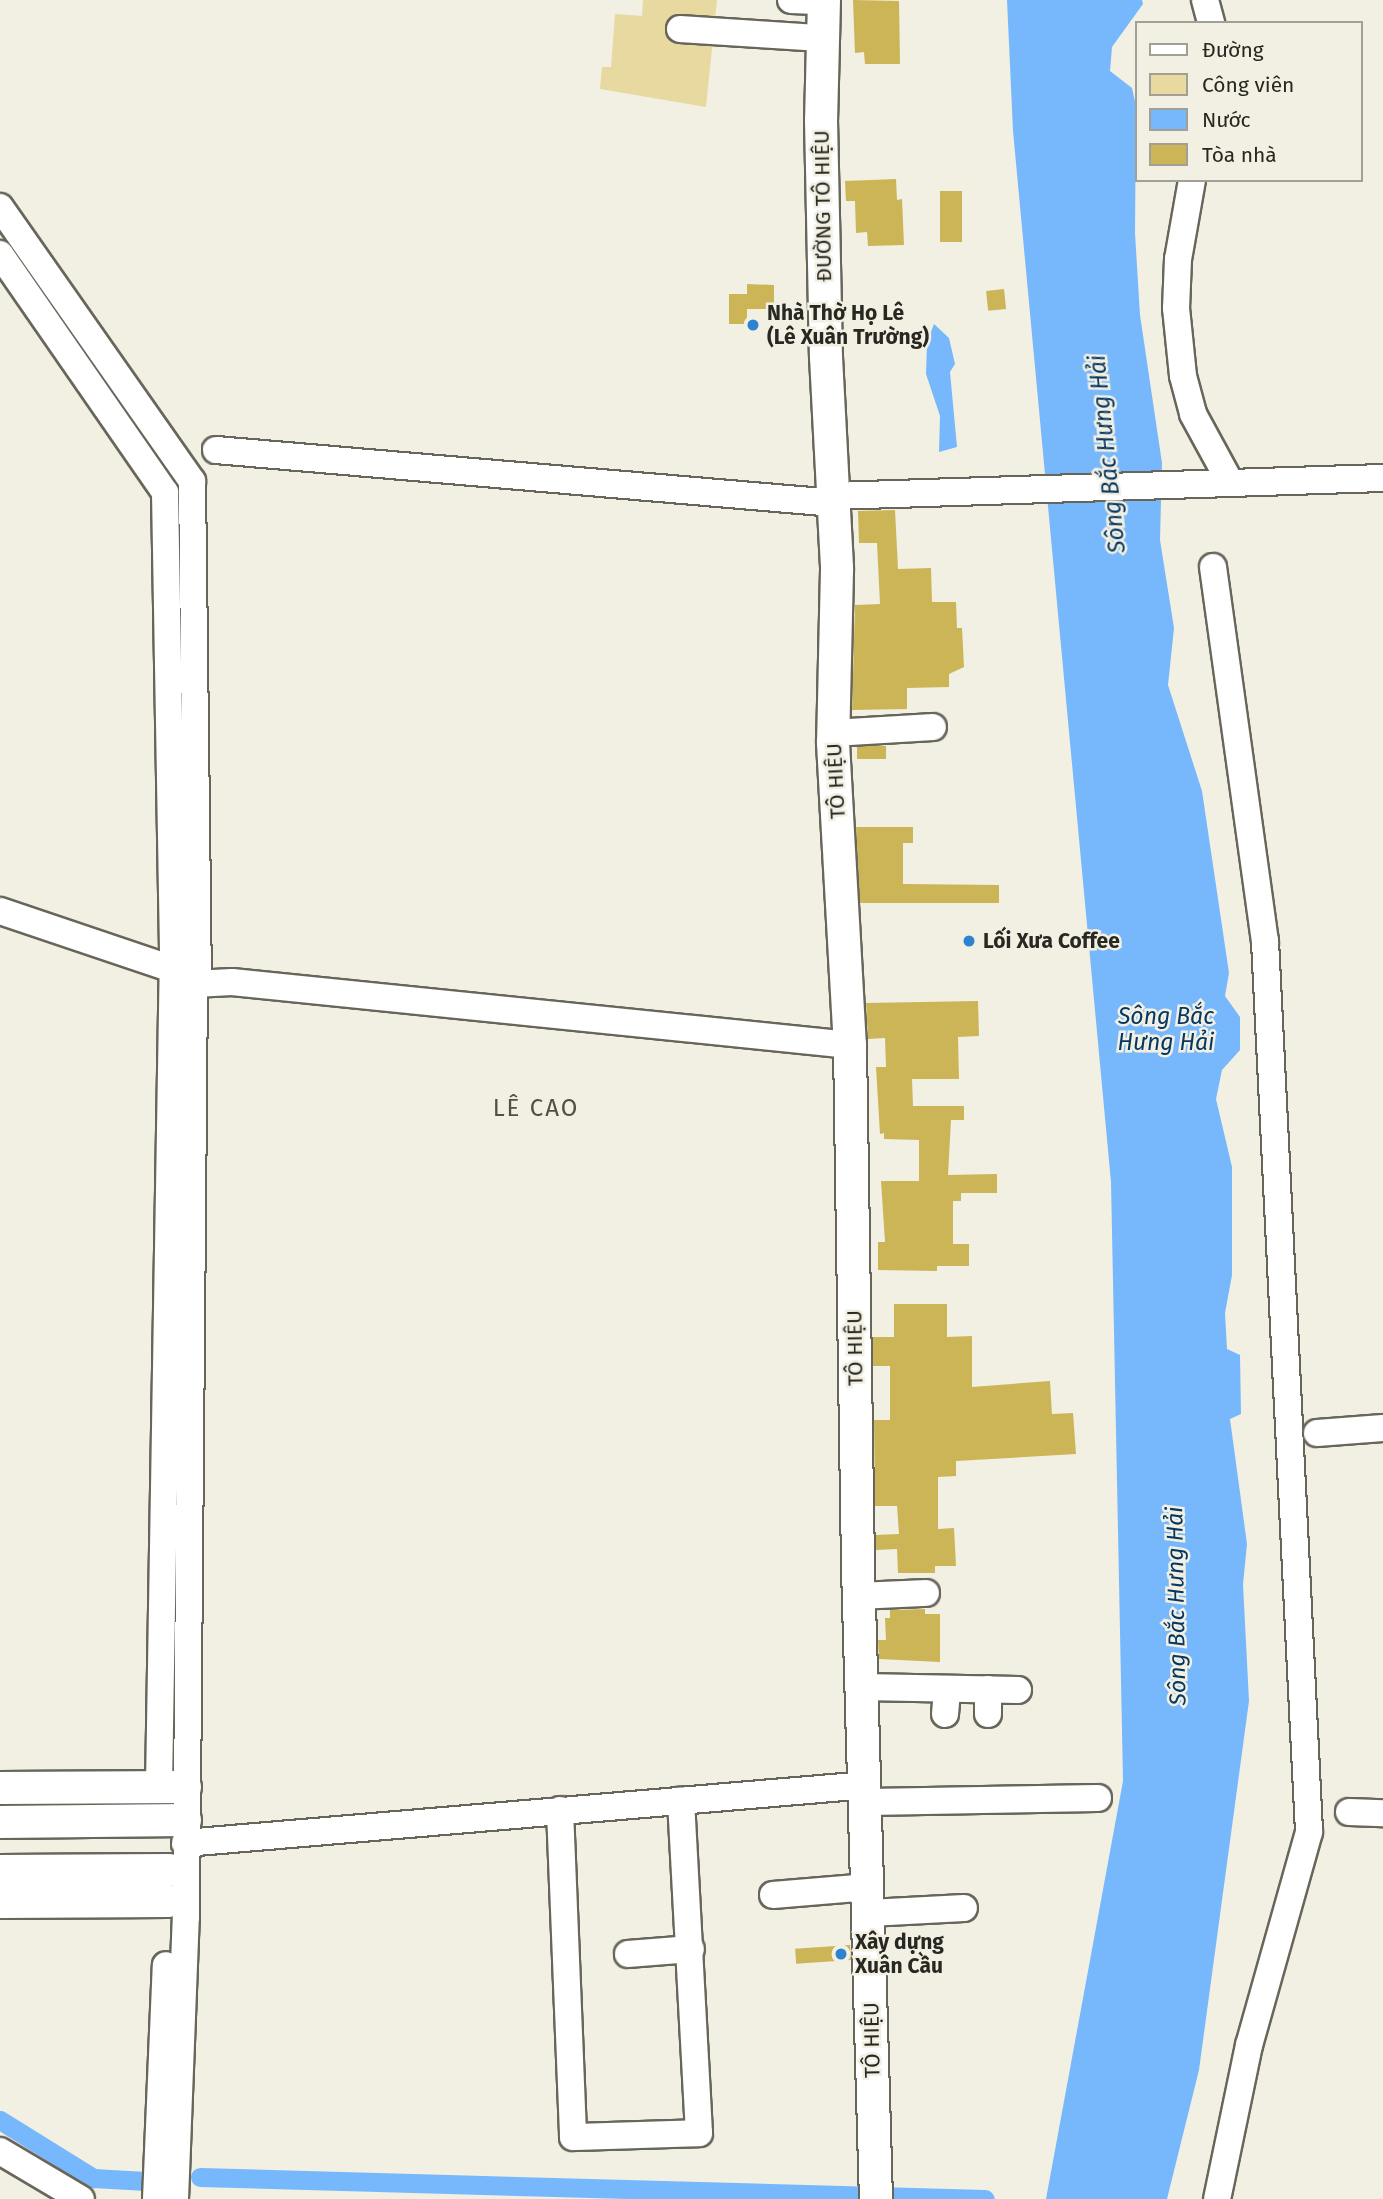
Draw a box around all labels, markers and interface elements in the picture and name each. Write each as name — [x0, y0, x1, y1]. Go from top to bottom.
legend — [1134, 21, 1362, 182]
text: Đường — [1202, 37, 1264, 63]
text: Công viên — [1202, 72, 1294, 98]
text: Nước — [1202, 107, 1251, 133]
street label: ĐƯỜNG TÔ HIỆU — [809, 130, 837, 282]
text: Tòa nhà — [1202, 142, 1277, 168]
place label: Nhà Thờ Họ Lê (Lê Xuân Trường) — [767, 300, 929, 350]
marker: Nhà Thờ Họ Lê (Lê Xuân Trường) — [745, 317, 761, 333]
water label: Sông Bắc Hưng Hải — [1083, 354, 1131, 554]
street label: TÔ HIỆU — [821, 742, 851, 820]
place label: Lối Xưa Coffee — [983, 928, 1120, 954]
marker: Lối Xưa Coffee — [961, 933, 977, 949]
water label: Sông Bắc Hưng Hải — [1117, 1002, 1215, 1056]
district label: LÊ CAO — [493, 1095, 579, 1123]
street label: TÔ HIỆU — [842, 1310, 868, 1386]
water label: Sông Bắc Hưng Hải — [1160, 1506, 1192, 1706]
place label: Xây dựng Xuân Cầu — [855, 1929, 944, 1979]
marker: Xây dựng Xuân Cầu — [833, 1946, 849, 1962]
street label: TÔ HIỆU — [859, 2002, 885, 2078]

